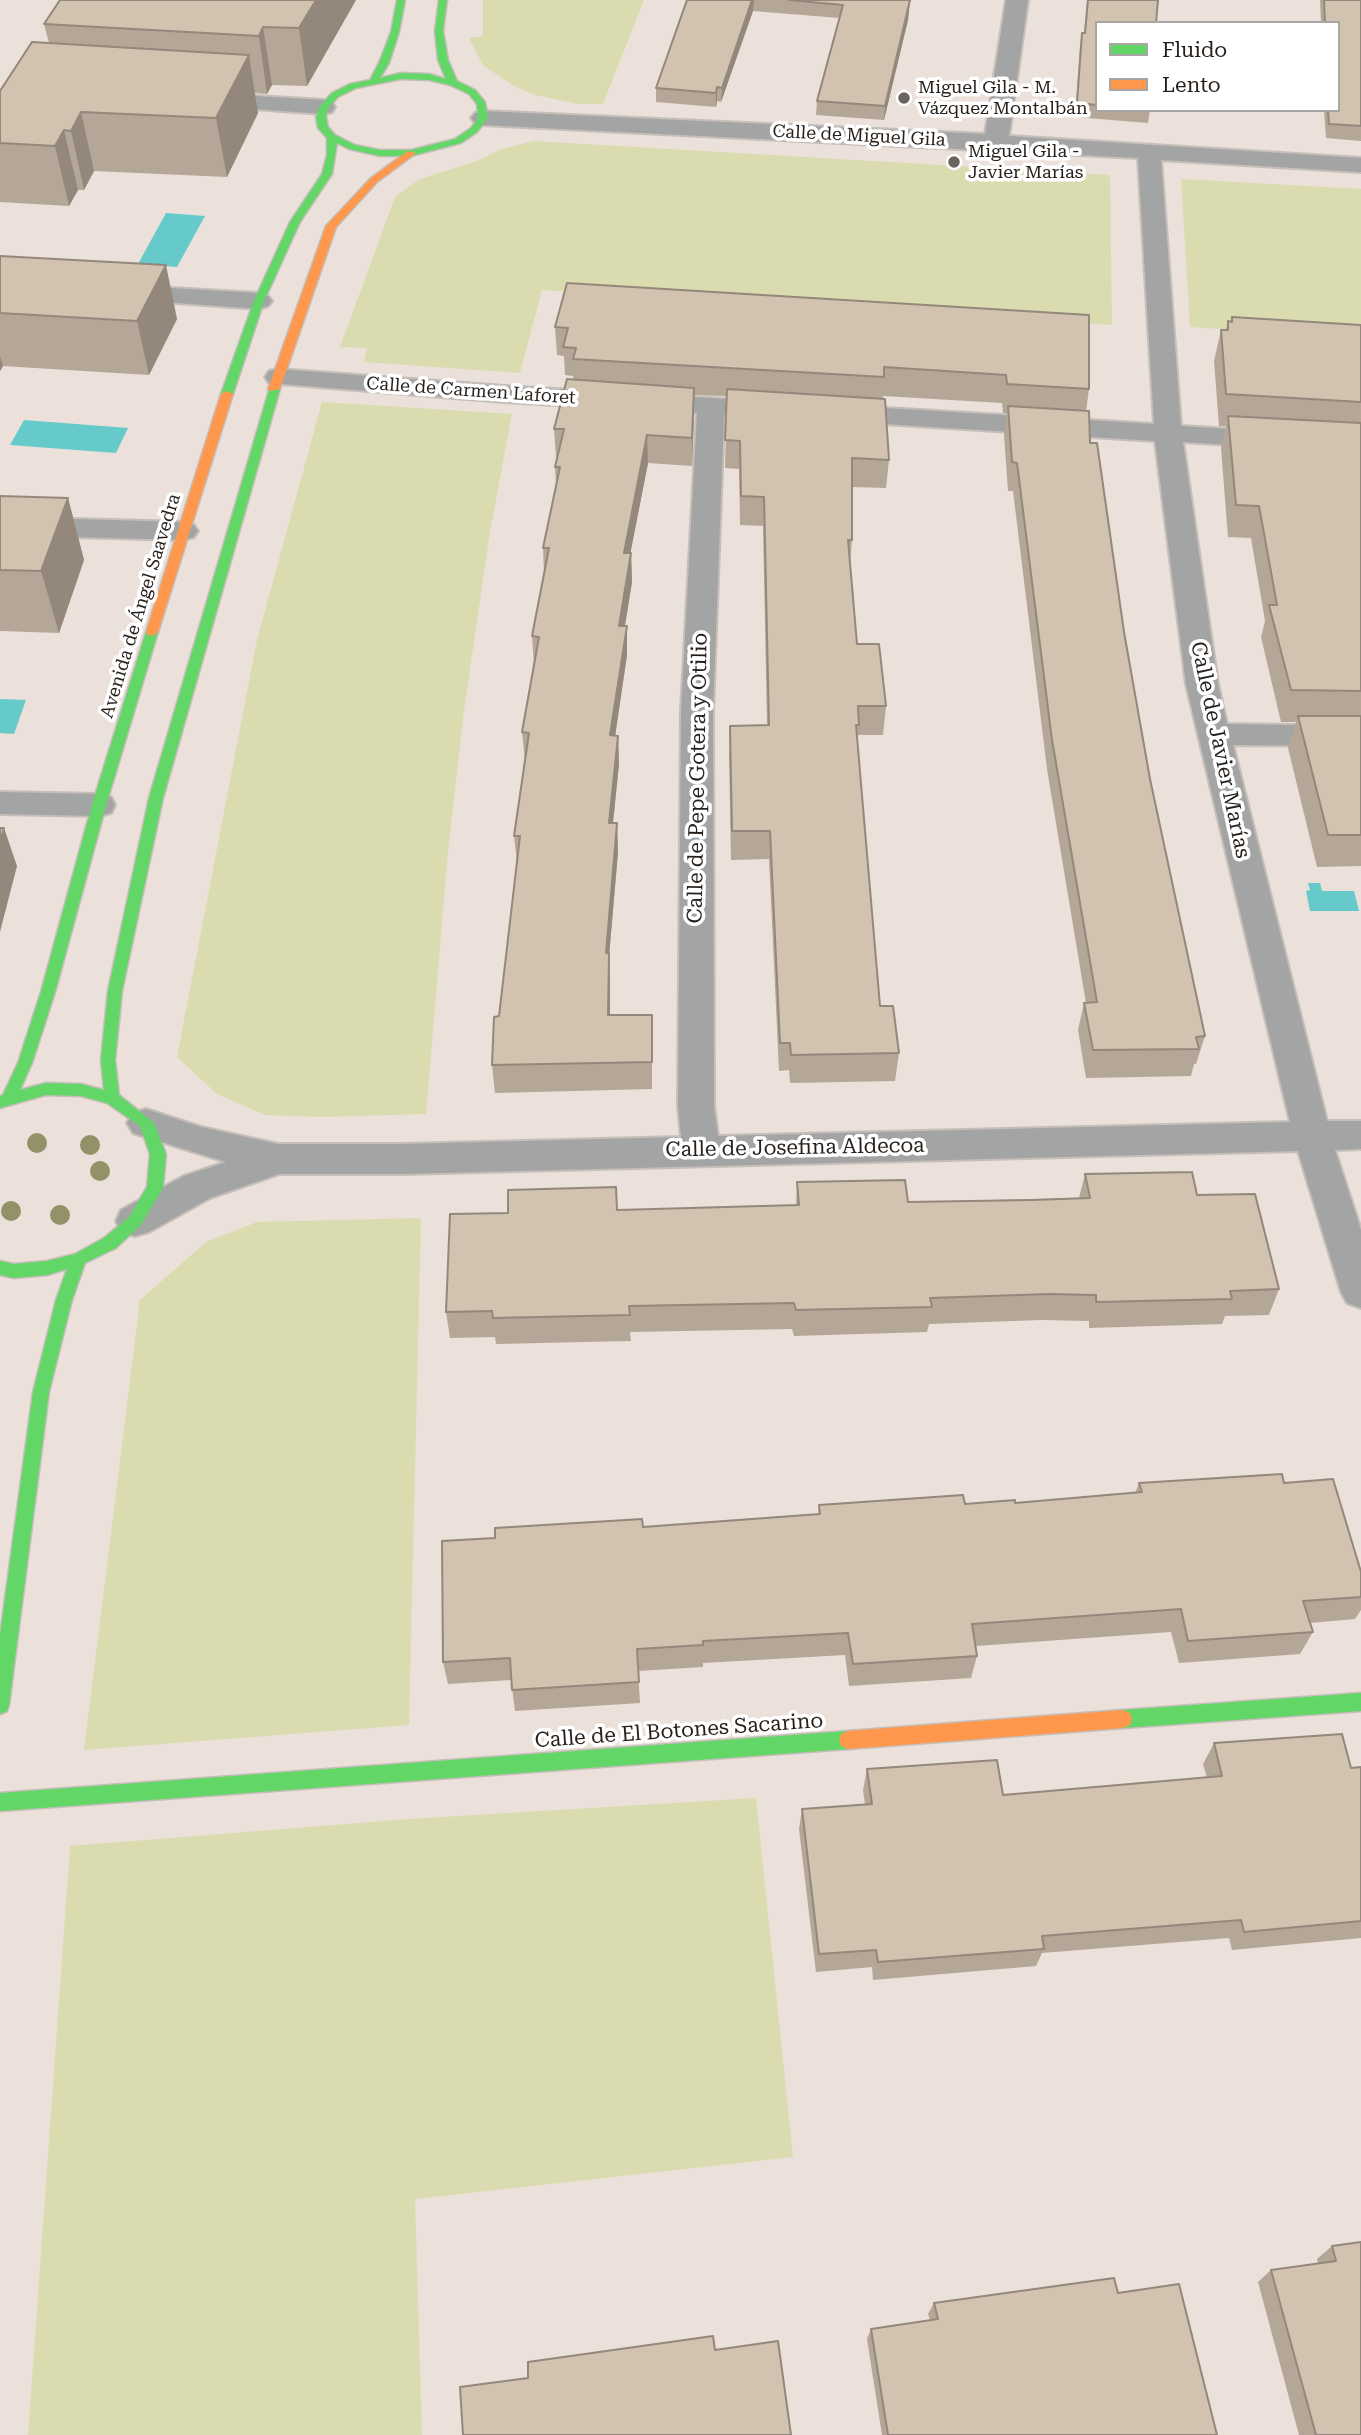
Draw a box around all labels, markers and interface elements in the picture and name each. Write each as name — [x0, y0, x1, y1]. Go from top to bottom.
legend — [1095, 21, 1340, 112]
text: Fluido — [1162, 38, 1227, 62]
text: Lento — [1162, 73, 1221, 97]
place label: Miguel Gila - M. Vázquez Montalbán — [918, 77, 1087, 119]
marker: Miguel Gila - M. Vázquez Montalbán — [896, 90, 912, 106]
street label: Calle de Miguel Gila — [772, 121, 946, 151]
place label: Miguel Gila - Javier Marías — [968, 141, 1083, 184]
marker: Miguel Gila - Javier Marías — [946, 154, 962, 170]
street label: Calle de Carmen Laforet — [366, 373, 576, 409]
street label: Avenida de Ángel Saavedra — [97, 491, 185, 721]
street label: Calle de Pepe Gotera y Otilio — [683, 632, 713, 924]
street label: Calle de Javier Marías — [1185, 639, 1255, 861]
street label: Calle de Josefina Aldecoa — [665, 1133, 925, 1163]
street label: Calle de El Botones Sacarino — [534, 1708, 824, 1754]

